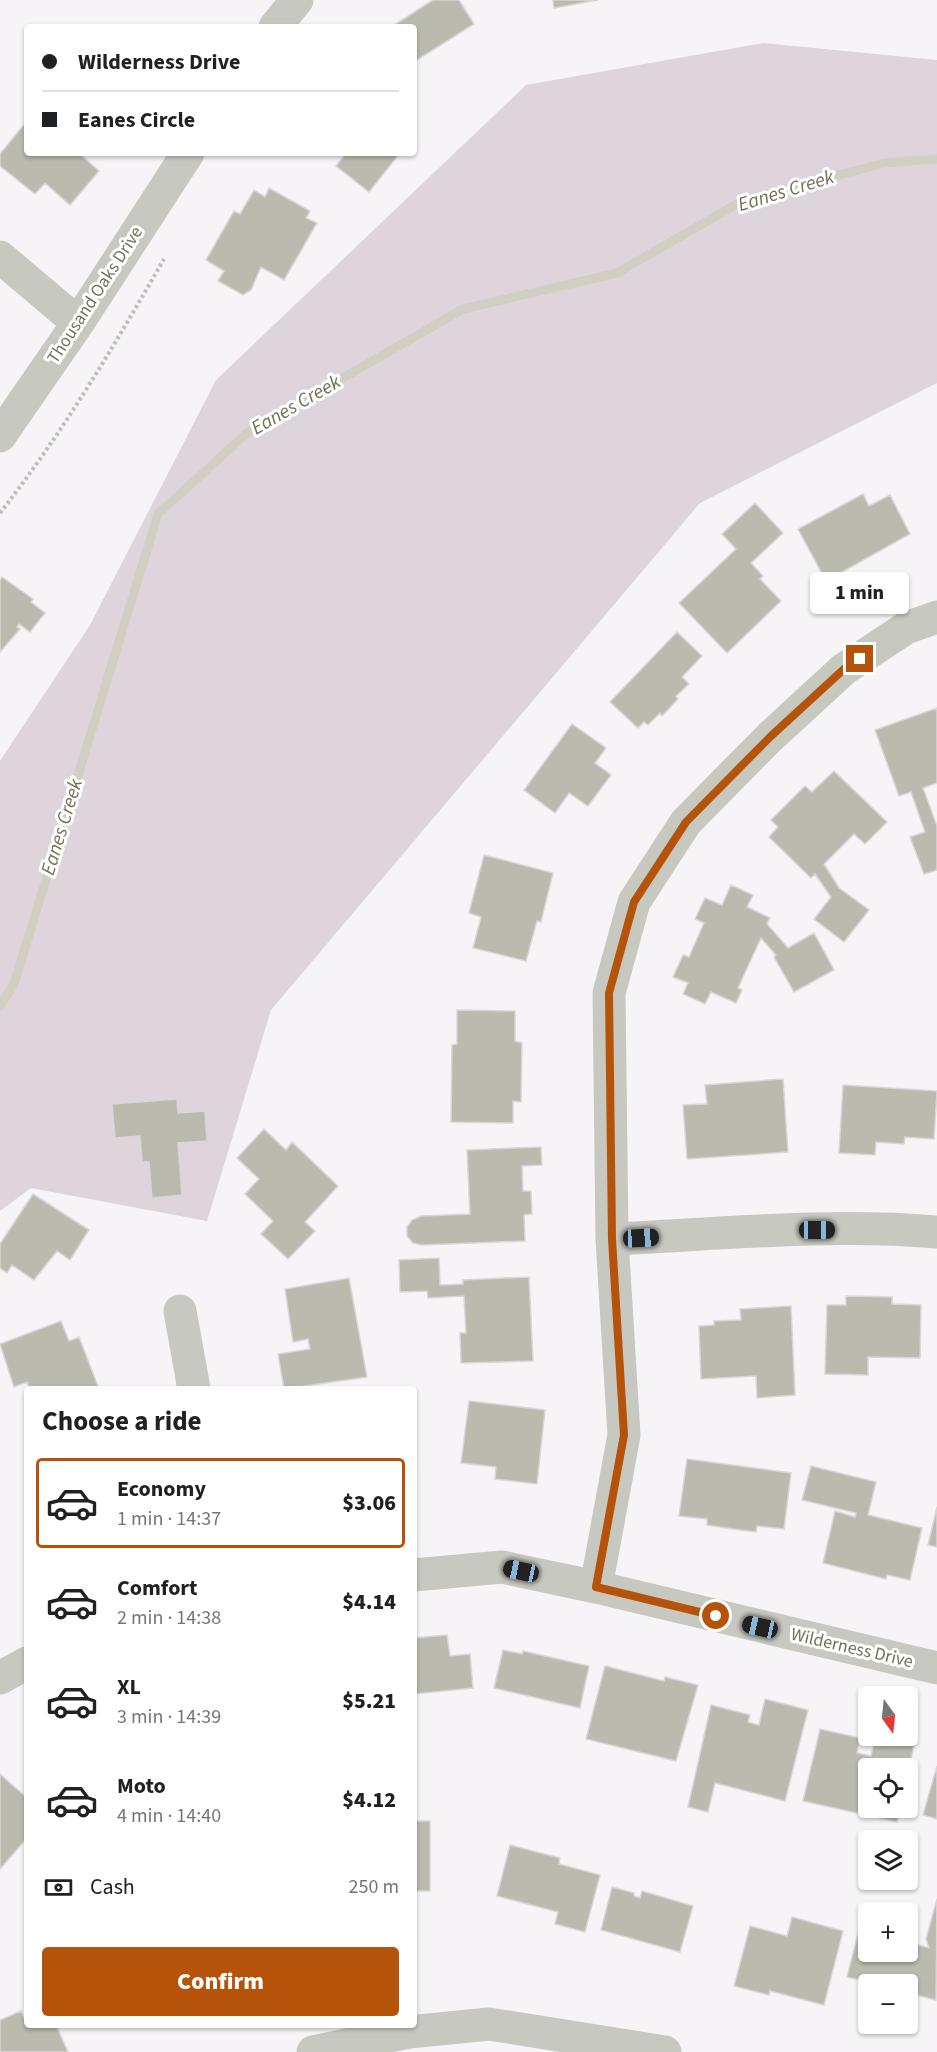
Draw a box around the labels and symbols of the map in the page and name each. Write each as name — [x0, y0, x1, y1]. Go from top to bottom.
water label: Eanes Creek — [734, 163, 838, 219]
street label: Thousand Oaks Drive — [41, 221, 149, 369]
water label: Eanes Creek — [246, 368, 346, 442]
callout: 1 min — [810, 572, 910, 614]
route end — [846, 645, 873, 672]
water label: Eanes Creek — [34, 775, 90, 879]
car — [799, 1221, 835, 1239]
car — [623, 1228, 659, 1248]
car — [502, 1558, 540, 1584]
route start — [702, 1602, 729, 1629]
car — [740, 1614, 780, 1640]
street label: Wilderness Drive — [788, 1622, 916, 1674]
north arrow — [858, 1686, 918, 1746]

